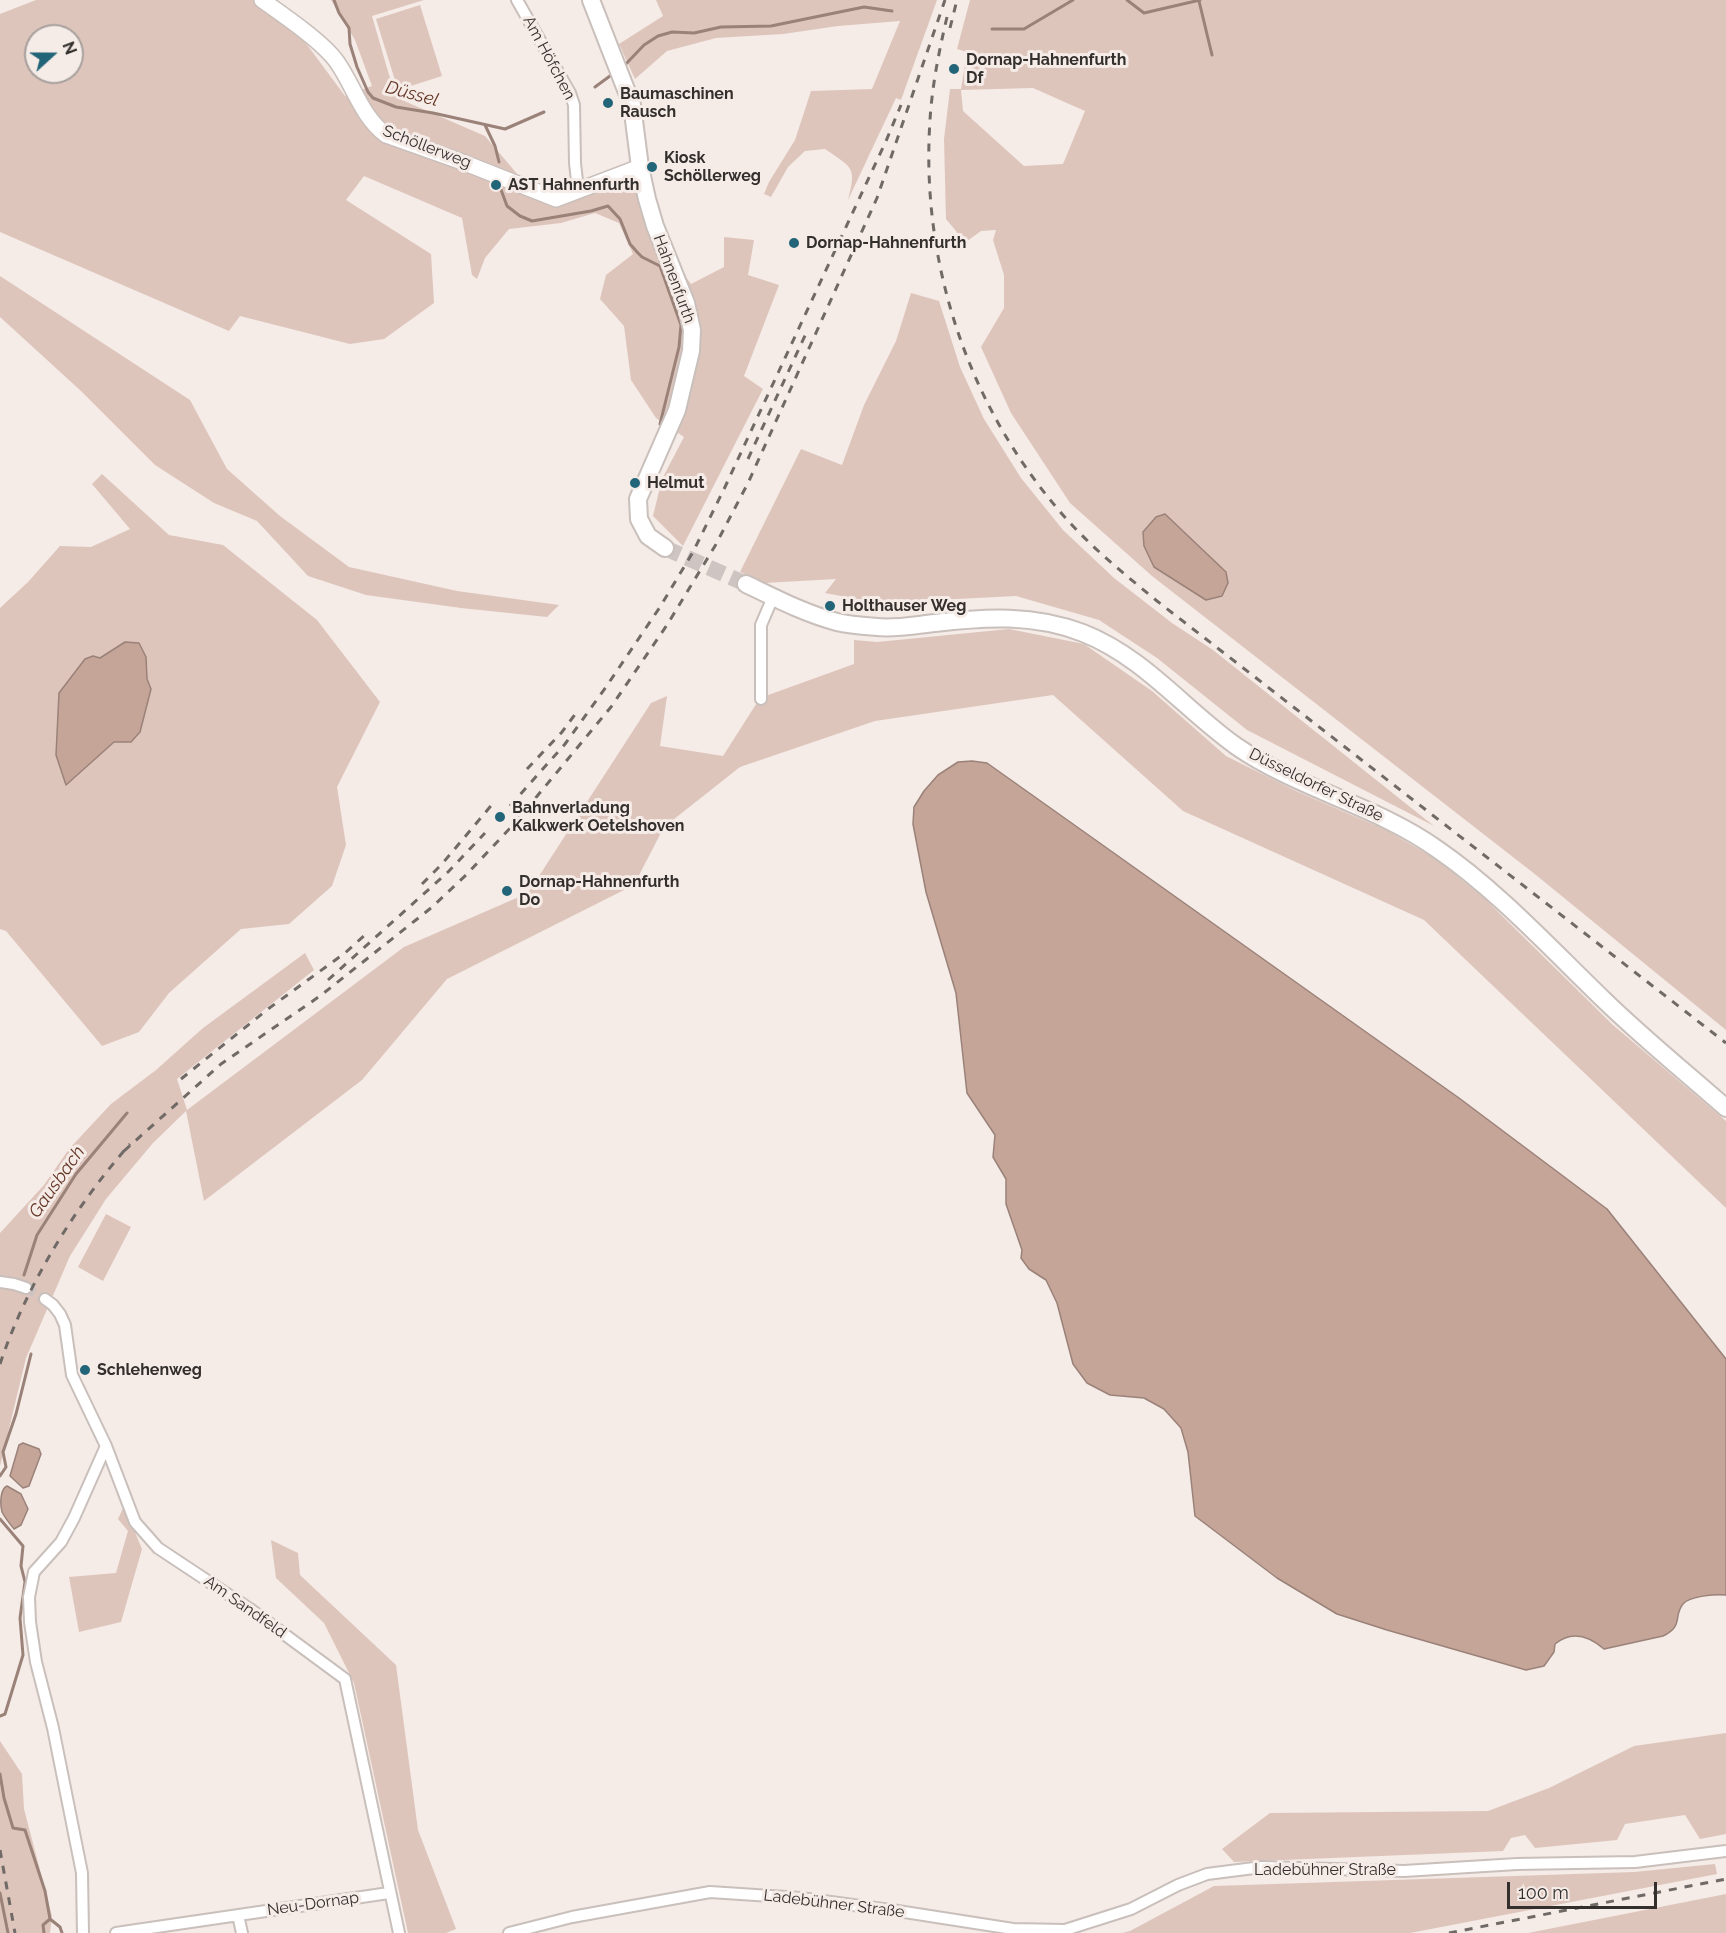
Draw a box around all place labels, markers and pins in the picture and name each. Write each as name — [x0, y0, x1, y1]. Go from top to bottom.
place label: Dornap-Hahnenfurth Df — [966, 50, 1126, 88]
marker: Dornap-Hahnenfurth Df — [947, 62, 961, 76]
place label: Baumaschinen Rausch — [620, 84, 734, 122]
marker: Baumaschinen Rausch — [601, 96, 615, 110]
place label: Kiosk Schöllerweg — [664, 148, 761, 186]
marker: Kiosk Schöllerweg — [645, 160, 659, 174]
place label: AST Hahnenfurth — [508, 175, 640, 195]
marker: AST Hahnenfurth — [489, 178, 503, 192]
place label: Dornap-Hahnenfurth — [806, 233, 966, 253]
marker: Dornap-Hahnenfurth — [787, 236, 801, 250]
place label: Helmut — [647, 473, 704, 493]
marker: Helmut — [628, 476, 642, 490]
place label: Holthauser Weg — [842, 596, 966, 616]
marker: Holthauser Weg — [823, 599, 837, 613]
place label: Bahnverladung Kalkwerk Oetelshoven — [512, 798, 685, 836]
marker: Bahnverladung Kalkwerk Oetelshoven — [493, 810, 507, 824]
place label: Dornap-Hahnenfurth Do — [519, 872, 679, 910]
marker: Dornap-Hahnenfurth Do — [500, 884, 514, 898]
place label: Schlehenweg — [97, 1360, 202, 1380]
marker: Schlehenweg — [78, 1363, 92, 1377]

